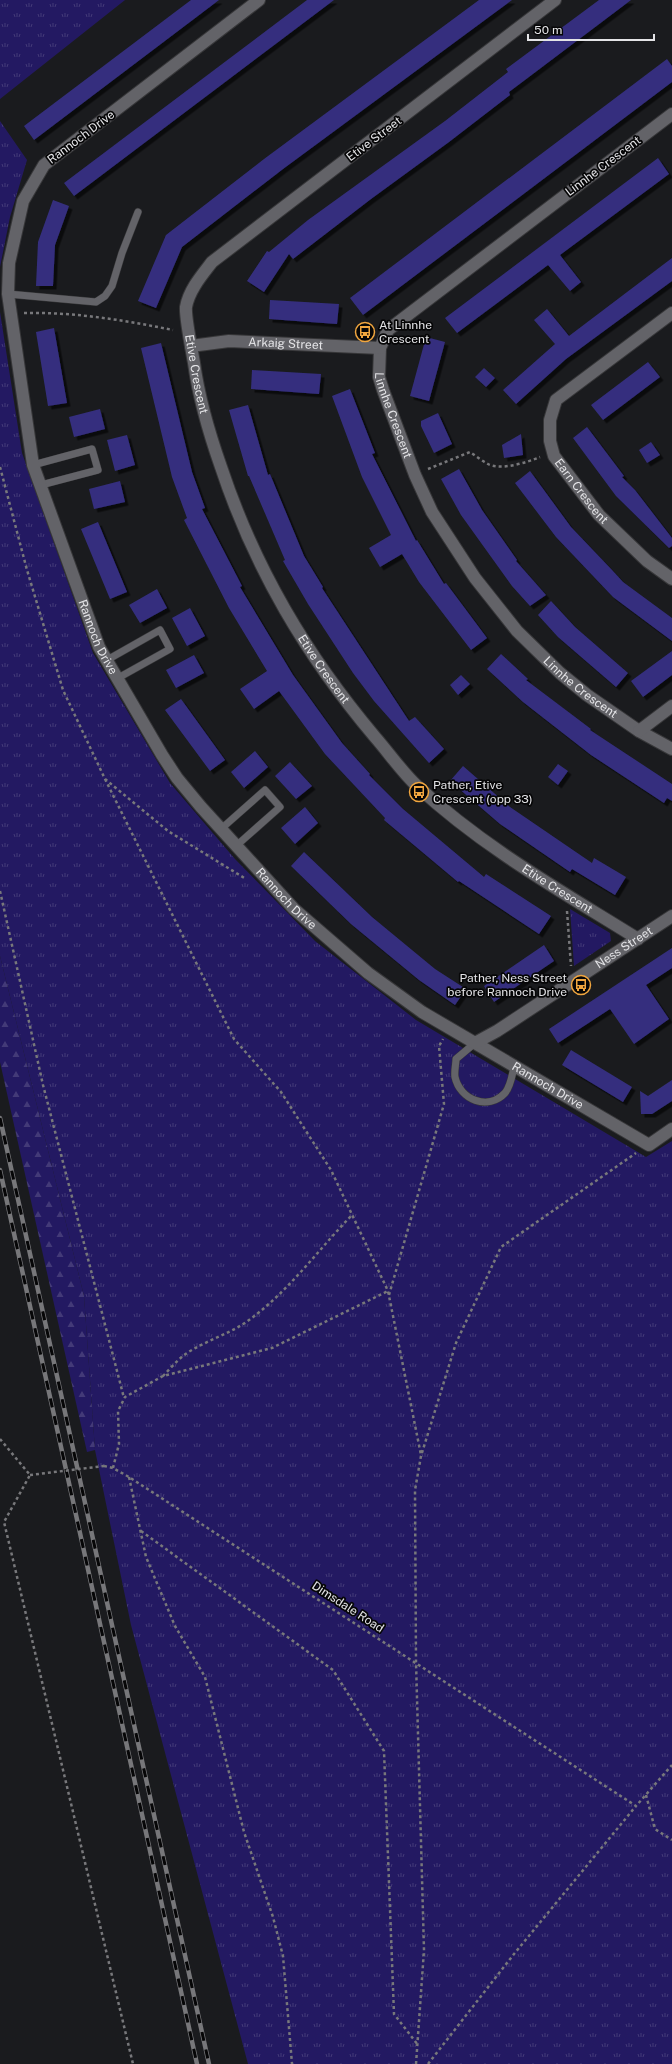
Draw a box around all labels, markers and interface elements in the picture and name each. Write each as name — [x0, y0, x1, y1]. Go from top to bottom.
scale bar — [528, 16, 654, 42]
text: 50 m — [534, 23, 562, 37]
street label: Rannoch Drive — [45, 107, 117, 167]
street label: Etive Street — [344, 114, 405, 164]
street label: Linnhe Crescent — [563, 133, 644, 199]
place label: At Linnhe Crescent — [379, 318, 432, 346]
bus stop icon: At Linnhe Crescent — [354, 321, 376, 343]
street label: Etive Crescent — [182, 333, 211, 416]
street label: Arkaig Street — [248, 335, 324, 352]
street label: Linnhe Crescent — [372, 372, 415, 460]
street label: Earn Crescent — [552, 456, 611, 527]
street label: Rannoch Drive — [75, 598, 121, 677]
street label: Etive Crescent — [295, 632, 353, 707]
street label: Linnhe Crescent — [540, 654, 620, 721]
place label: Pather, Etive Crescent (opp 33) — [433, 778, 533, 806]
bus stop icon: Pather, Etive Crescent (opp 33) — [408, 781, 430, 803]
street label: Etive Crescent — [519, 862, 595, 917]
street label: Rannoch Drive — [253, 865, 319, 932]
street label: Ness Street — [593, 923, 656, 971]
place label: Pather, Ness Street before Rannoch Drive — [447, 971, 567, 999]
bus stop icon: Pather, Ness Street before Rannoch Drive — [570, 974, 592, 996]
street label: Rannoch Drive — [509, 1059, 586, 1112]
street label: Dimsdale Road — [309, 1579, 387, 1635]

